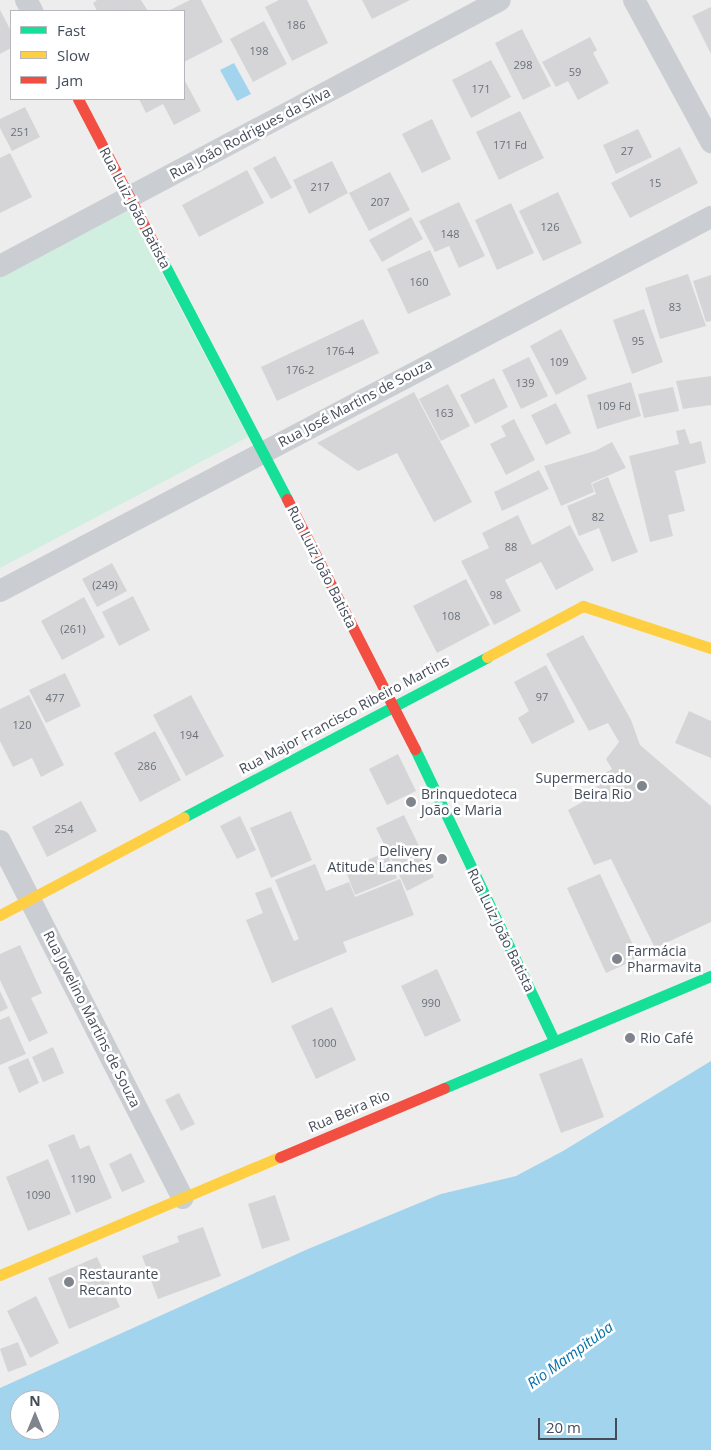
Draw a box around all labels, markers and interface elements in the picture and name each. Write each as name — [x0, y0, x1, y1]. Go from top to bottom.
legend — [10, 10, 185, 100]
house number: 186 — [287, 18, 305, 32]
text: Fast — [57, 20, 86, 40]
house number: 198 — [250, 44, 268, 58]
text: Slow — [57, 45, 90, 65]
house number: 298 — [514, 58, 532, 72]
house number: 59 — [569, 65, 581, 79]
text: Jam — [57, 70, 83, 90]
house number: 171 — [472, 82, 490, 96]
street label: Rua João Rodrigues da Silva — [167, 83, 333, 183]
house number: 251 — [11, 125, 29, 139]
house number: 171 Fd — [493, 138, 527, 152]
street label: Rua Luiz João Batista — [96, 144, 174, 272]
house number: 27 — [621, 144, 633, 158]
house number: 15 — [649, 176, 661, 190]
house number: 217 — [311, 180, 329, 194]
house number: 207 — [371, 195, 389, 209]
house number: 126 — [541, 220, 559, 234]
house number: 148 — [441, 227, 459, 241]
house number: 160 — [410, 275, 428, 289]
house number: 83 — [669, 300, 681, 314]
house number: 95 — [632, 334, 644, 348]
house number: 176-4 — [326, 344, 354, 358]
street label: Rua José Martins de Souza — [275, 355, 435, 451]
house number: 109 — [550, 355, 568, 369]
house number: 176-2 — [286, 363, 314, 377]
house number: 139 — [516, 376, 534, 390]
house number: 109 Fd — [597, 399, 631, 413]
house number: 163 — [435, 406, 453, 420]
street label: Rua Luiz João Batista — [284, 503, 360, 631]
house number: 82 — [592, 510, 604, 524]
house number: 88 — [505, 540, 517, 554]
house number: (249) — [92, 578, 118, 592]
house number: 98 — [490, 588, 502, 602]
house number: 108 — [442, 609, 460, 623]
house number: (261) — [60, 622, 86, 636]
street label: Rua Major Francisco Ribeiro Martins — [236, 652, 452, 778]
house number: 97 — [536, 690, 548, 704]
house number: 477 — [46, 691, 64, 705]
house number: 120 — [13, 718, 31, 732]
house number: 194 — [180, 728, 198, 742]
house number: 286 — [138, 759, 156, 773]
place label: Supermercado Beira Rio — [536, 770, 632, 802]
marker: Supermercado Beira Rio — [636, 780, 648, 792]
place label: Brinquedoteca João e Maria — [421, 786, 517, 819]
marker: Brinquedoteca João e Maria — [405, 796, 417, 808]
house number: 254 — [55, 822, 73, 836]
place label: Delivery Atitude Lanches — [327, 843, 432, 876]
marker: Delivery Atitude Lanches — [436, 853, 448, 865]
street label: Rua Luiz João Batista — [464, 866, 538, 994]
street label: Rua Jovelino Martins de Souza — [40, 928, 144, 1110]
place label: Farmácia Pharmavita — [627, 943, 702, 976]
marker: Farmácia Pharmavita — [611, 953, 623, 965]
house number: 990 — [422, 996, 440, 1010]
place label: Rio Café — [640, 1030, 693, 1046]
marker: Rio Café — [624, 1032, 636, 1044]
house number: 1000 — [311, 1036, 337, 1050]
street label: Rua Beira Rio — [306, 1086, 392, 1136]
house number: 1190 — [70, 1172, 96, 1186]
house number: 1090 — [25, 1188, 51, 1202]
place label: Restaurante Recanto — [79, 1266, 158, 1298]
marker: Restaurante Recanto — [63, 1276, 75, 1288]
water label: Rio Mampituba — [523, 1318, 617, 1392]
north arrow — [10, 1390, 60, 1440]
text: N — [29, 1391, 41, 1410]
scale bar — [541, 1408, 620, 1440]
text: 20 m — [546, 1417, 581, 1437]

